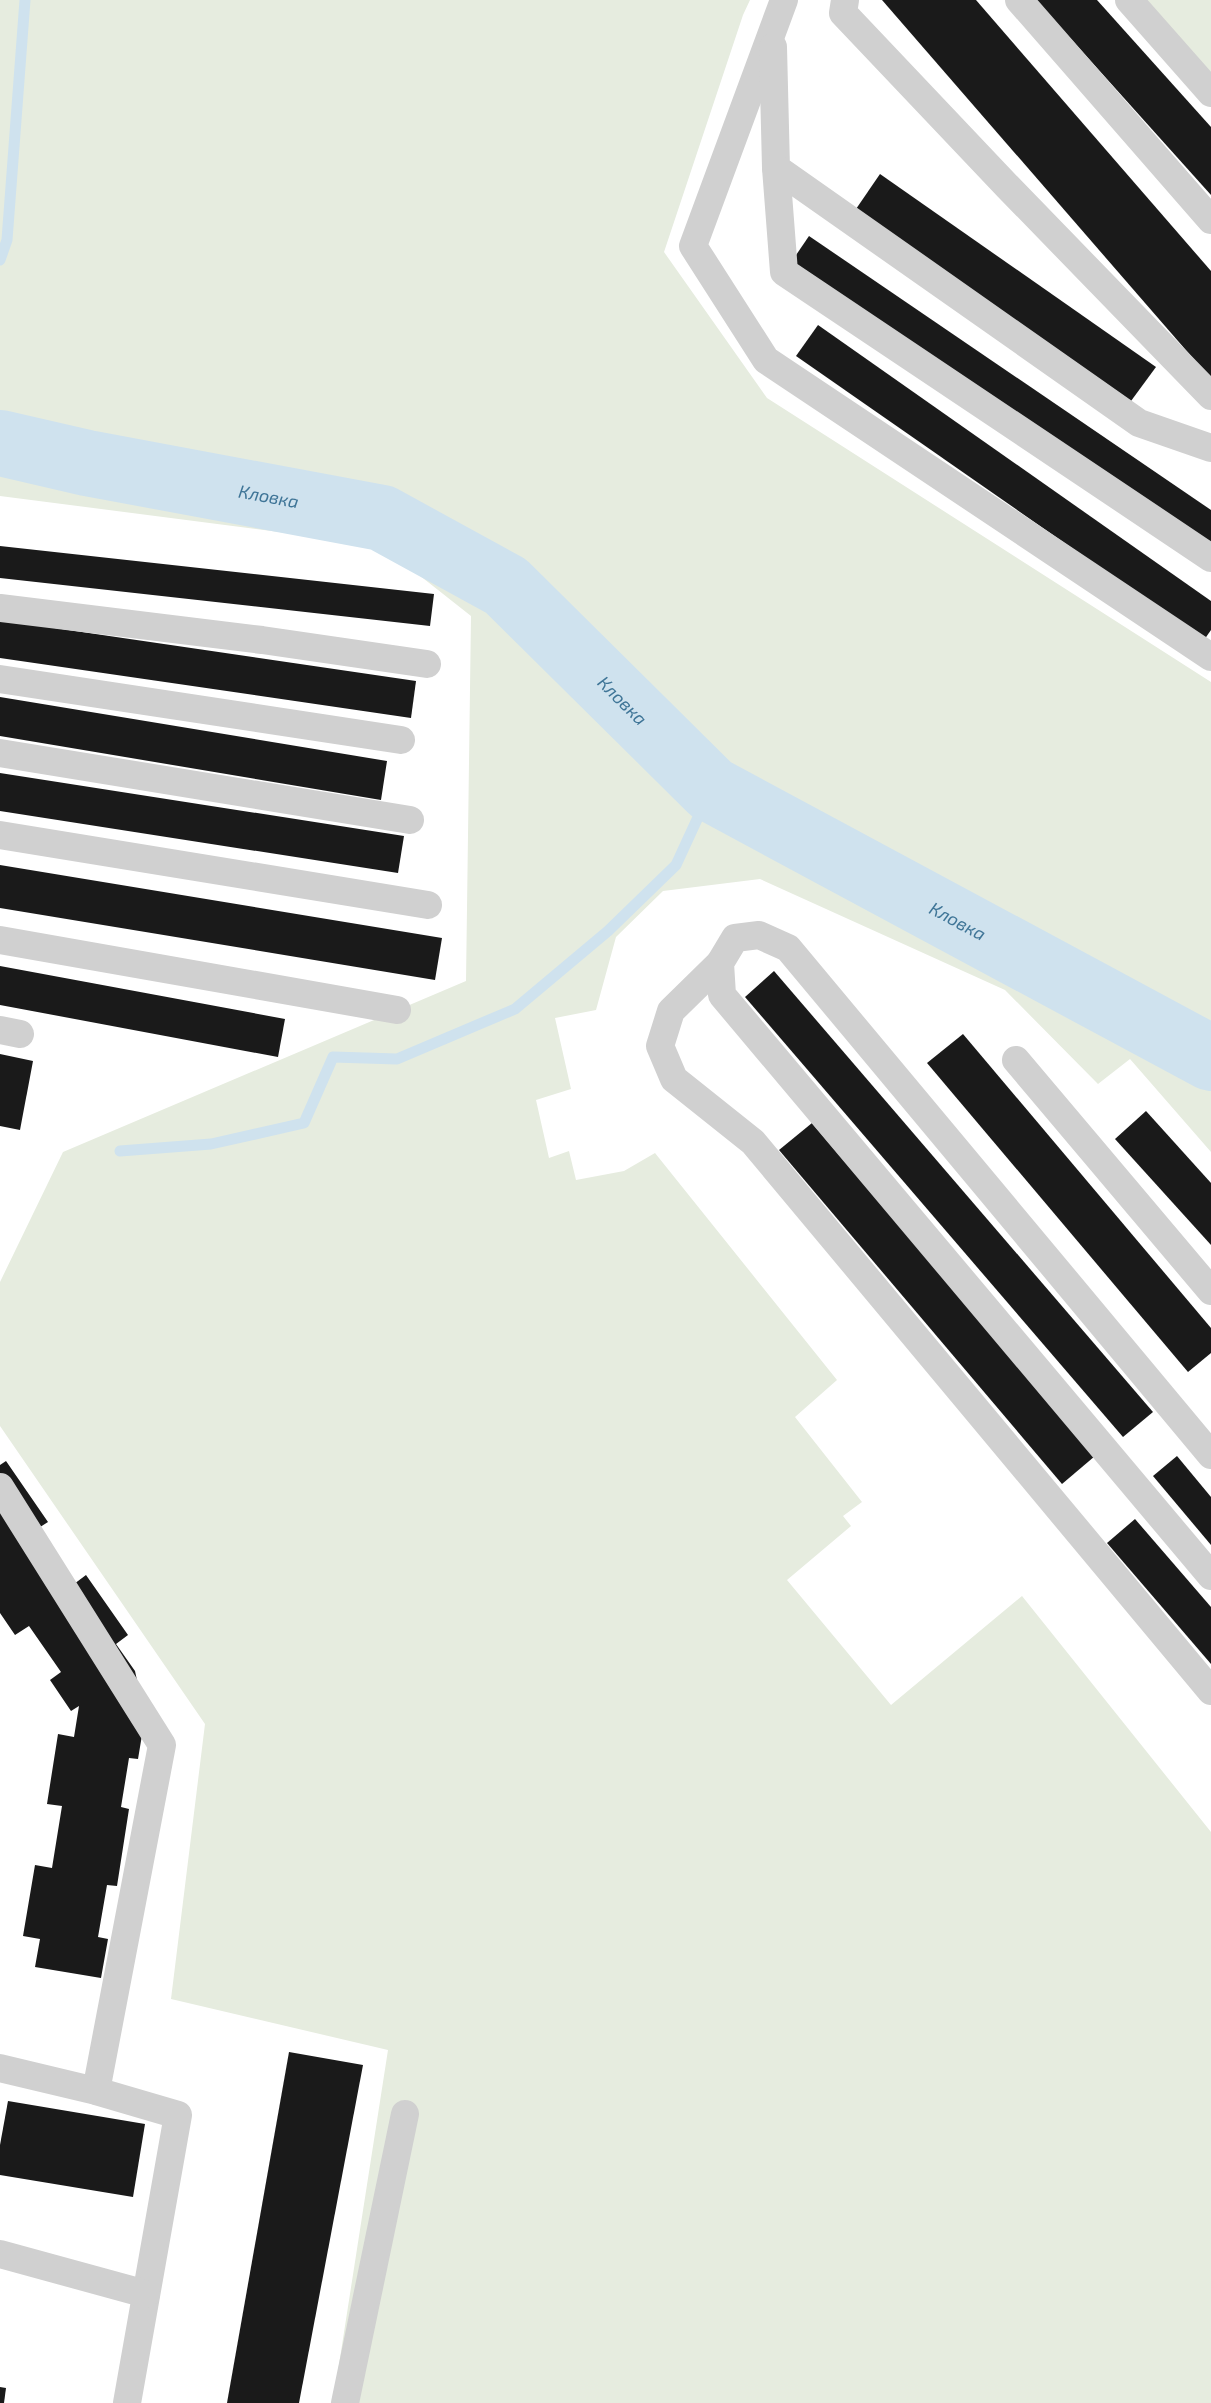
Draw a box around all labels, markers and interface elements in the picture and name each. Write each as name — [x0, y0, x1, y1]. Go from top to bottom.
water label: Кловка — [237, 479, 301, 512]
water label: Кловка — [593, 671, 652, 729]
water label: Кловка — [926, 897, 990, 945]

